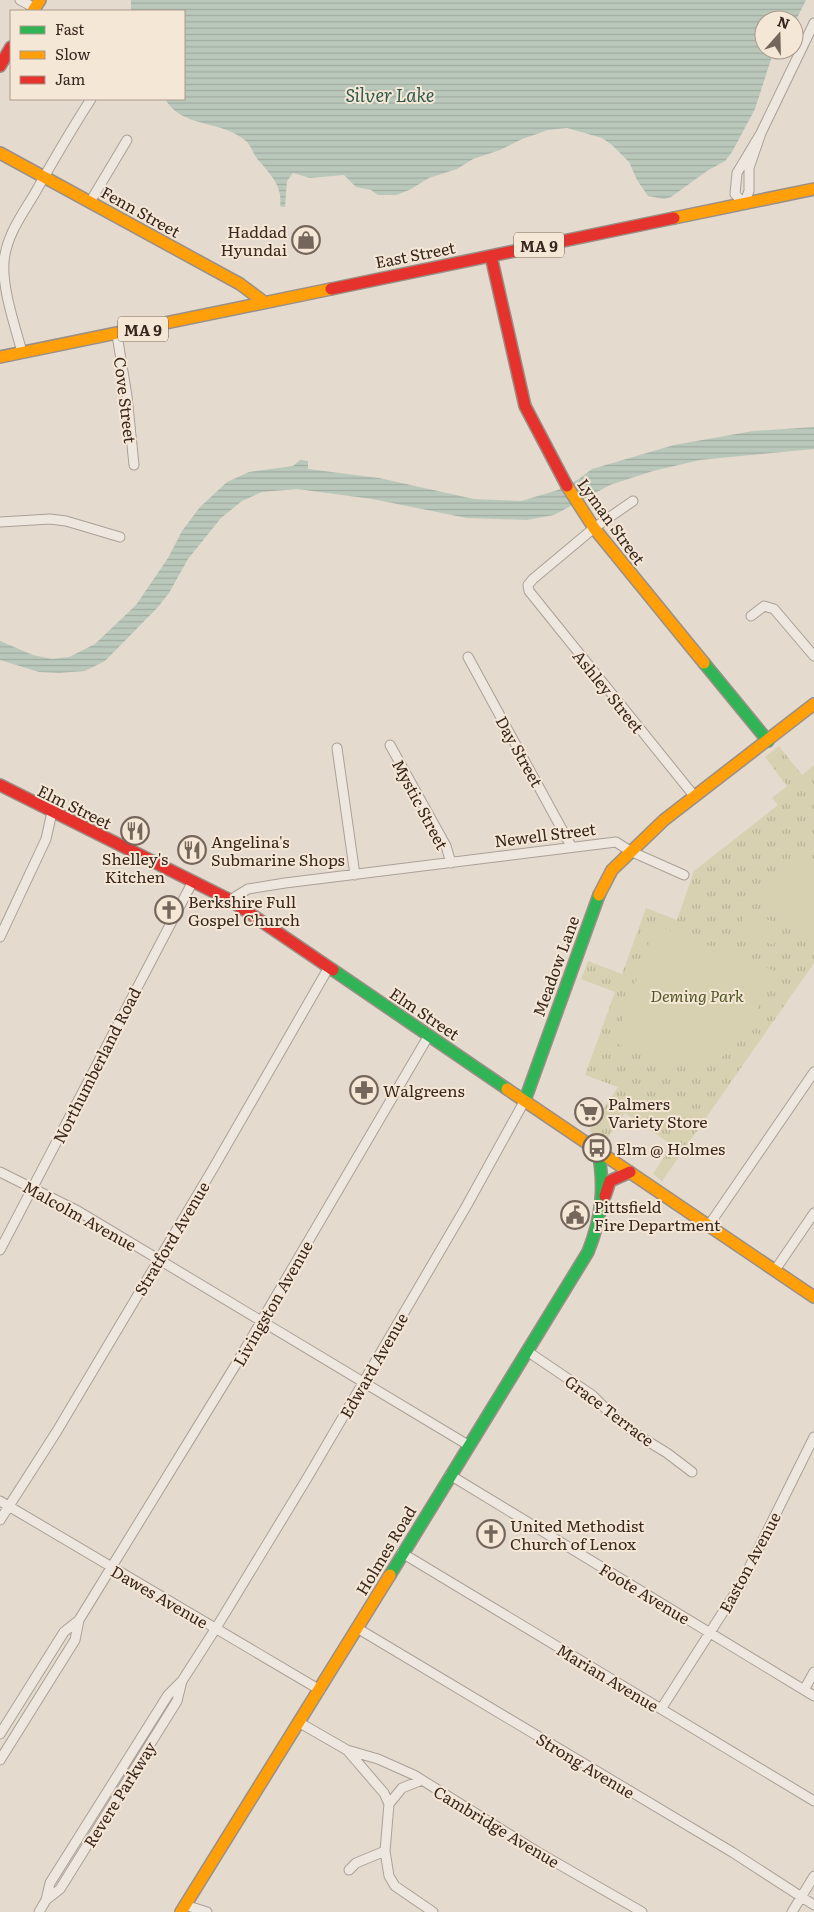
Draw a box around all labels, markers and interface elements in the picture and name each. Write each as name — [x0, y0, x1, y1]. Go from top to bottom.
legend — [10, 10, 185, 100]
north arrow — [754, 10, 804, 60]
text: N — [775, 10, 793, 33]
text: Fast — [55, 17, 84, 40]
text: Slow — [55, 42, 90, 65]
text: Jam — [55, 67, 86, 90]
water label: Silver Lake — [346, 81, 434, 108]
street label: Fenn Street — [97, 179, 185, 243]
place label: Haddad Hyundai — [221, 219, 287, 261]
shop icon: Haddad Hyundai — [291, 225, 321, 255]
road number: MA 9 — [514, 232, 564, 258]
street label: East Street — [373, 234, 458, 274]
road number: MA 9 — [118, 316, 168, 342]
street label: Cove Street — [109, 356, 143, 445]
street label: Lyman Street — [572, 473, 652, 570]
street label: Ashley Street — [568, 644, 650, 738]
street label: Day Street — [491, 711, 550, 791]
street label: Mystic Street — [387, 754, 455, 854]
street label: Elm Street — [34, 778, 117, 835]
restaurant icon: Shelley's Kitchen — [120, 816, 150, 846]
street label: Newell Street — [493, 816, 598, 852]
place label: Angelina's Submarine Shops — [211, 829, 345, 871]
restaurant icon: Angelina's Submarine Shops — [177, 835, 207, 865]
place label: Shelley's Kitchen — [102, 846, 168, 888]
place label: Berkshire Full Gospel Church — [188, 889, 301, 931]
church icon: Berkshire Full Gospel Church — [154, 895, 184, 925]
street label: Meadow Lane — [526, 912, 584, 1020]
street label: Elm Street — [385, 981, 465, 1046]
street label: Northumberland Road — [46, 983, 146, 1147]
park label: Deming Park — [650, 983, 744, 1007]
pharmacy icon: Walgreens — [349, 1075, 379, 1105]
place label: Walgreens — [383, 1078, 465, 1102]
place label: Palmers Variety Store — [608, 1091, 708, 1133]
supermarket icon: Palmers Variety Store — [574, 1097, 604, 1127]
bus stop icon: Elm @ Holmes — [582, 1133, 612, 1163]
place label: Elm @ Holmes — [616, 1136, 725, 1160]
street label: Malcolm Avenue — [19, 1174, 141, 1256]
street label: Stratford Avenue — [127, 1176, 215, 1300]
place label: Pittsfield Fire Department — [594, 1194, 721, 1236]
public building icon: Pittsfield Fire Department — [560, 1200, 590, 1230]
street label: Livingston Avenue — [226, 1236, 318, 1370]
street label: Edward Avenue — [333, 1308, 413, 1422]
street label: Grace Terrace — [560, 1368, 660, 1452]
street label: Holmes Road — [349, 1501, 421, 1599]
street label: Easton Avenue — [712, 1507, 786, 1617]
place label: United Methodist Church of Lenox — [510, 1513, 645, 1555]
church icon: United Methodist Church of Lenox — [476, 1519, 506, 1549]
street label: Foote Avenue — [595, 1557, 695, 1629]
street label: Dawes Avenue — [107, 1558, 213, 1634]
street label: Marian Avenue — [552, 1637, 664, 1717]
street label: Strong Avenue — [532, 1726, 640, 1804]
street label: Revere Parkway — [77, 1736, 162, 1852]
street label: Cambridge Avenue — [430, 1779, 564, 1873]

